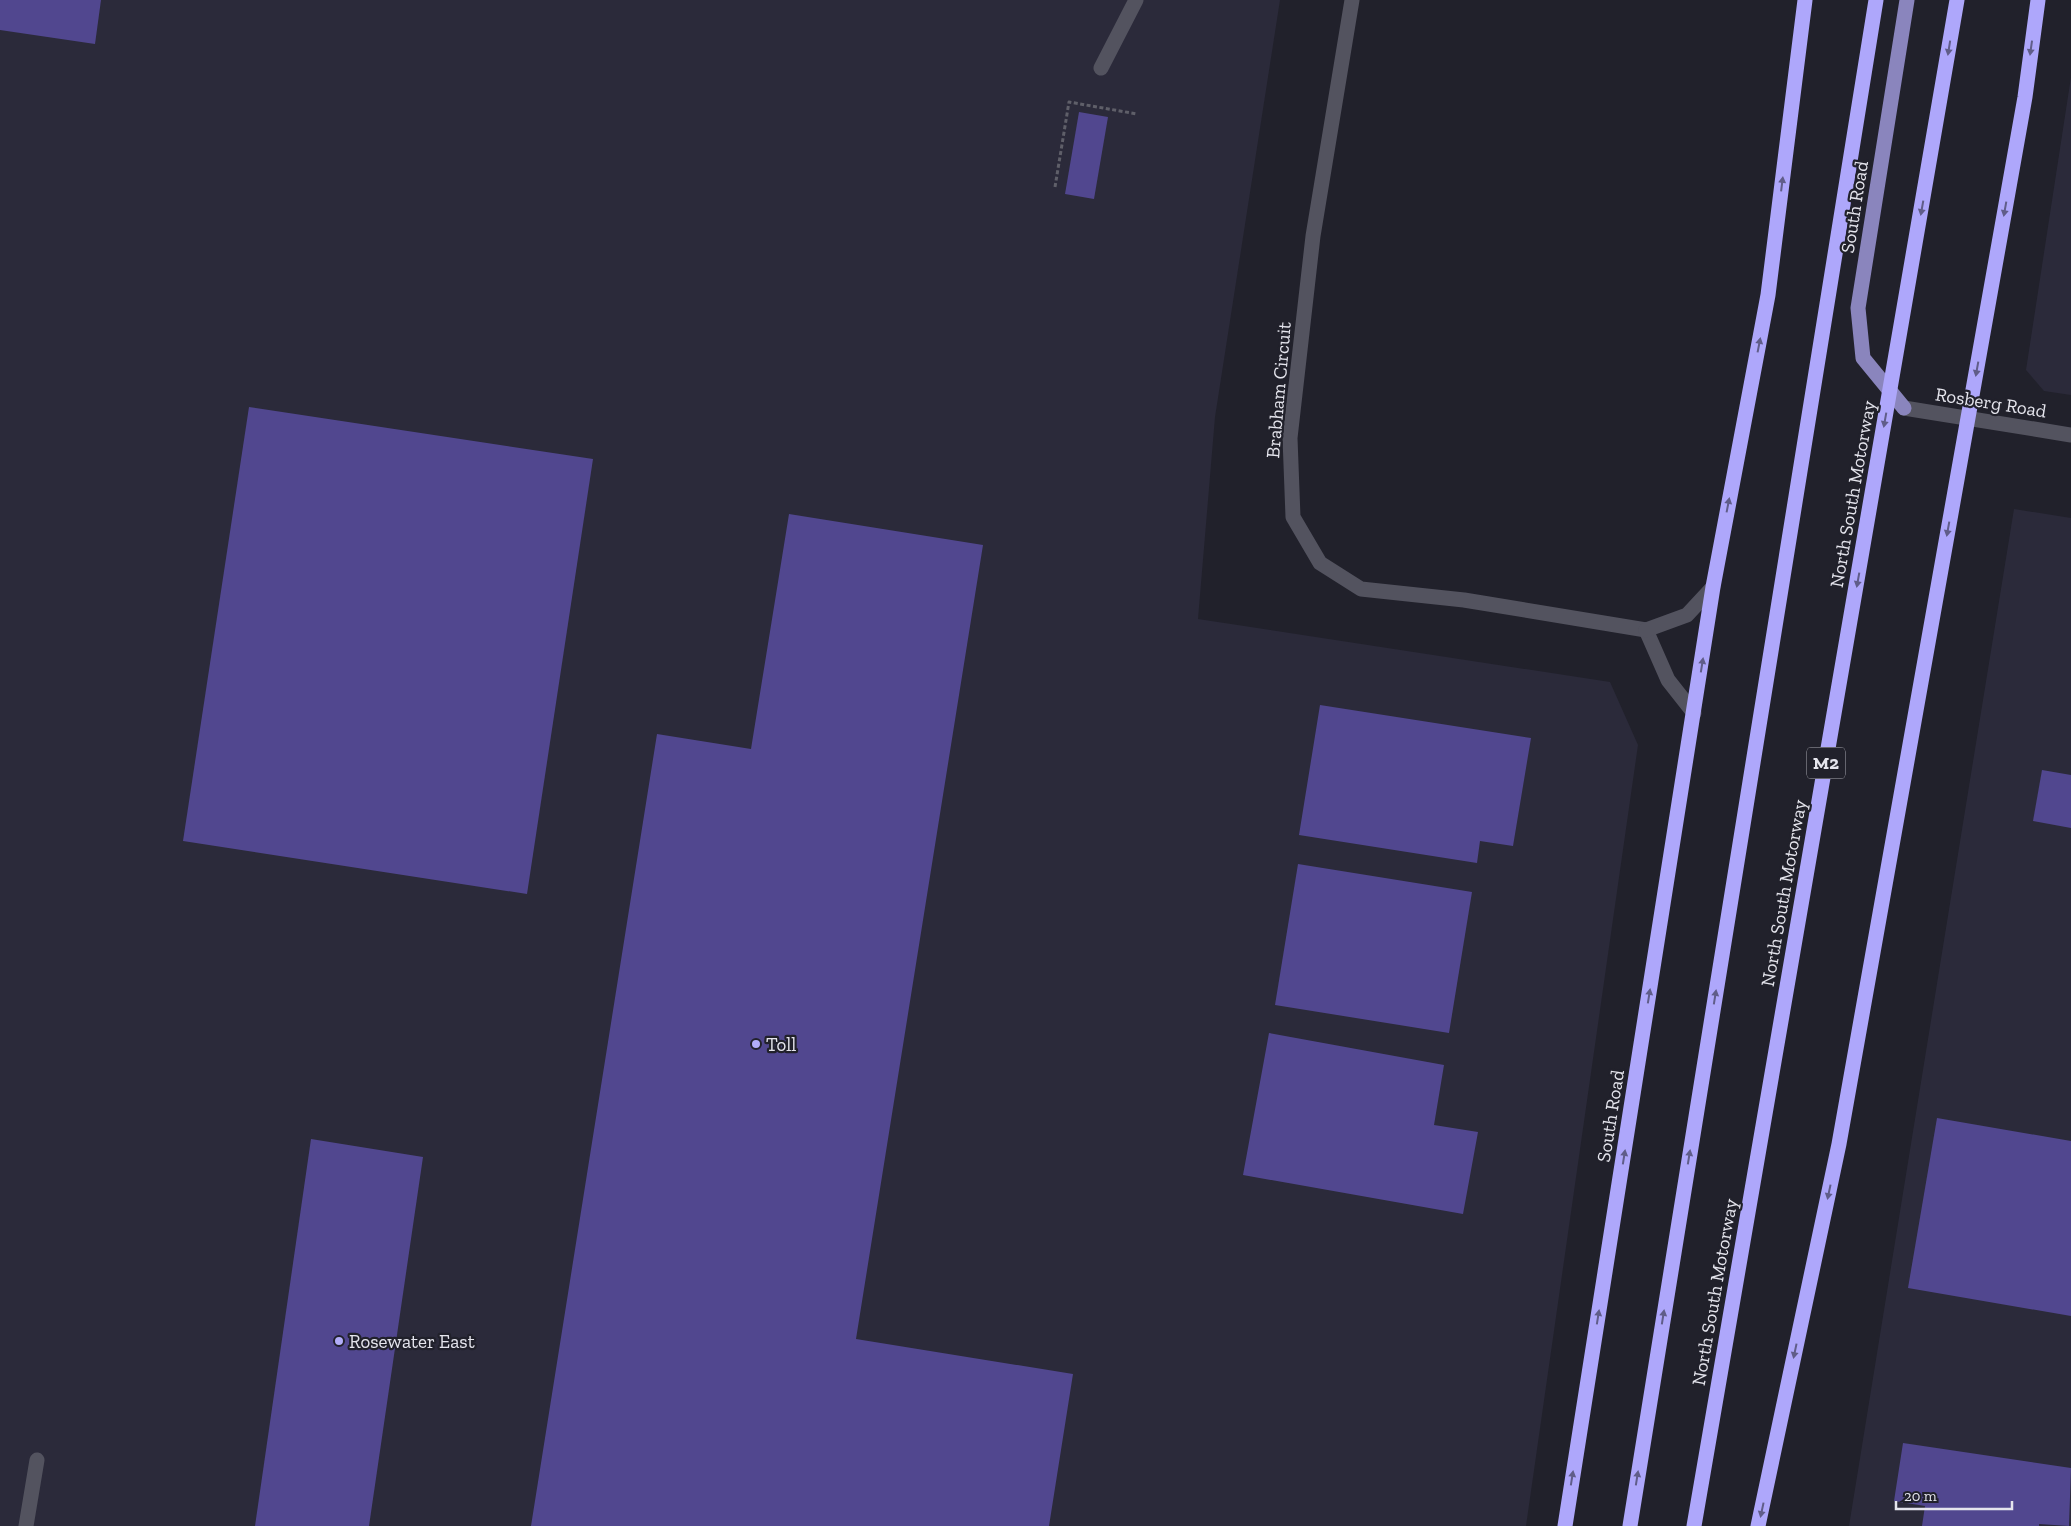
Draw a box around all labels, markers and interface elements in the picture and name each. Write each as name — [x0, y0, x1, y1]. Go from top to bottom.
one-way arrow — [1945, 40, 1953, 56]
one-way arrow — [2027, 41, 2035, 57]
street label: South Road — [1836, 159, 1873, 255]
one-way arrow — [1778, 176, 1786, 192]
one-way arrow — [1917, 201, 1925, 217]
one-way arrow — [2001, 201, 2009, 216]
street label: Brabham Circuit — [1261, 321, 1296, 459]
one-way arrow — [1755, 337, 1763, 353]
one-way arrow — [1972, 361, 1980, 377]
street label: Rosberg Road — [1934, 382, 2049, 423]
street label: North South Motorway — [1825, 399, 1880, 589]
one-way arrow — [1881, 413, 1889, 429]
one-way arrow — [1725, 496, 1733, 512]
one-way arrow — [1944, 521, 1952, 537]
one-way arrow — [1853, 573, 1861, 589]
one-way arrow — [1698, 656, 1706, 672]
road number: M2 — [1807, 748, 1845, 778]
street label: North South Motorway — [1756, 798, 1811, 988]
one-way arrow — [1645, 988, 1653, 1004]
one-way arrow — [1712, 988, 1720, 1004]
place label: Toll — [766, 1033, 796, 1056]
marker: Toll — [750, 1038, 762, 1050]
street label: South Road — [1592, 1068, 1629, 1164]
one-way arrow — [1620, 1149, 1628, 1165]
one-way arrow — [1686, 1149, 1694, 1165]
one-way arrow — [1825, 1184, 1833, 1199]
street label: North South Motorway — [1687, 1197, 1742, 1387]
one-way arrow — [1594, 1309, 1602, 1325]
one-way arrow — [1660, 1309, 1668, 1325]
place label: Rosewater East — [349, 1330, 475, 1353]
marker: Rosewater East — [333, 1335, 345, 1347]
one-way arrow — [1791, 1343, 1799, 1359]
one-way arrow — [1569, 1470, 1577, 1486]
one-way arrow — [1634, 1470, 1642, 1486]
scale bar — [1896, 1478, 2012, 1510]
text: 20 m — [1904, 1487, 1937, 1505]
one-way arrow — [1758, 1502, 1766, 1517]

